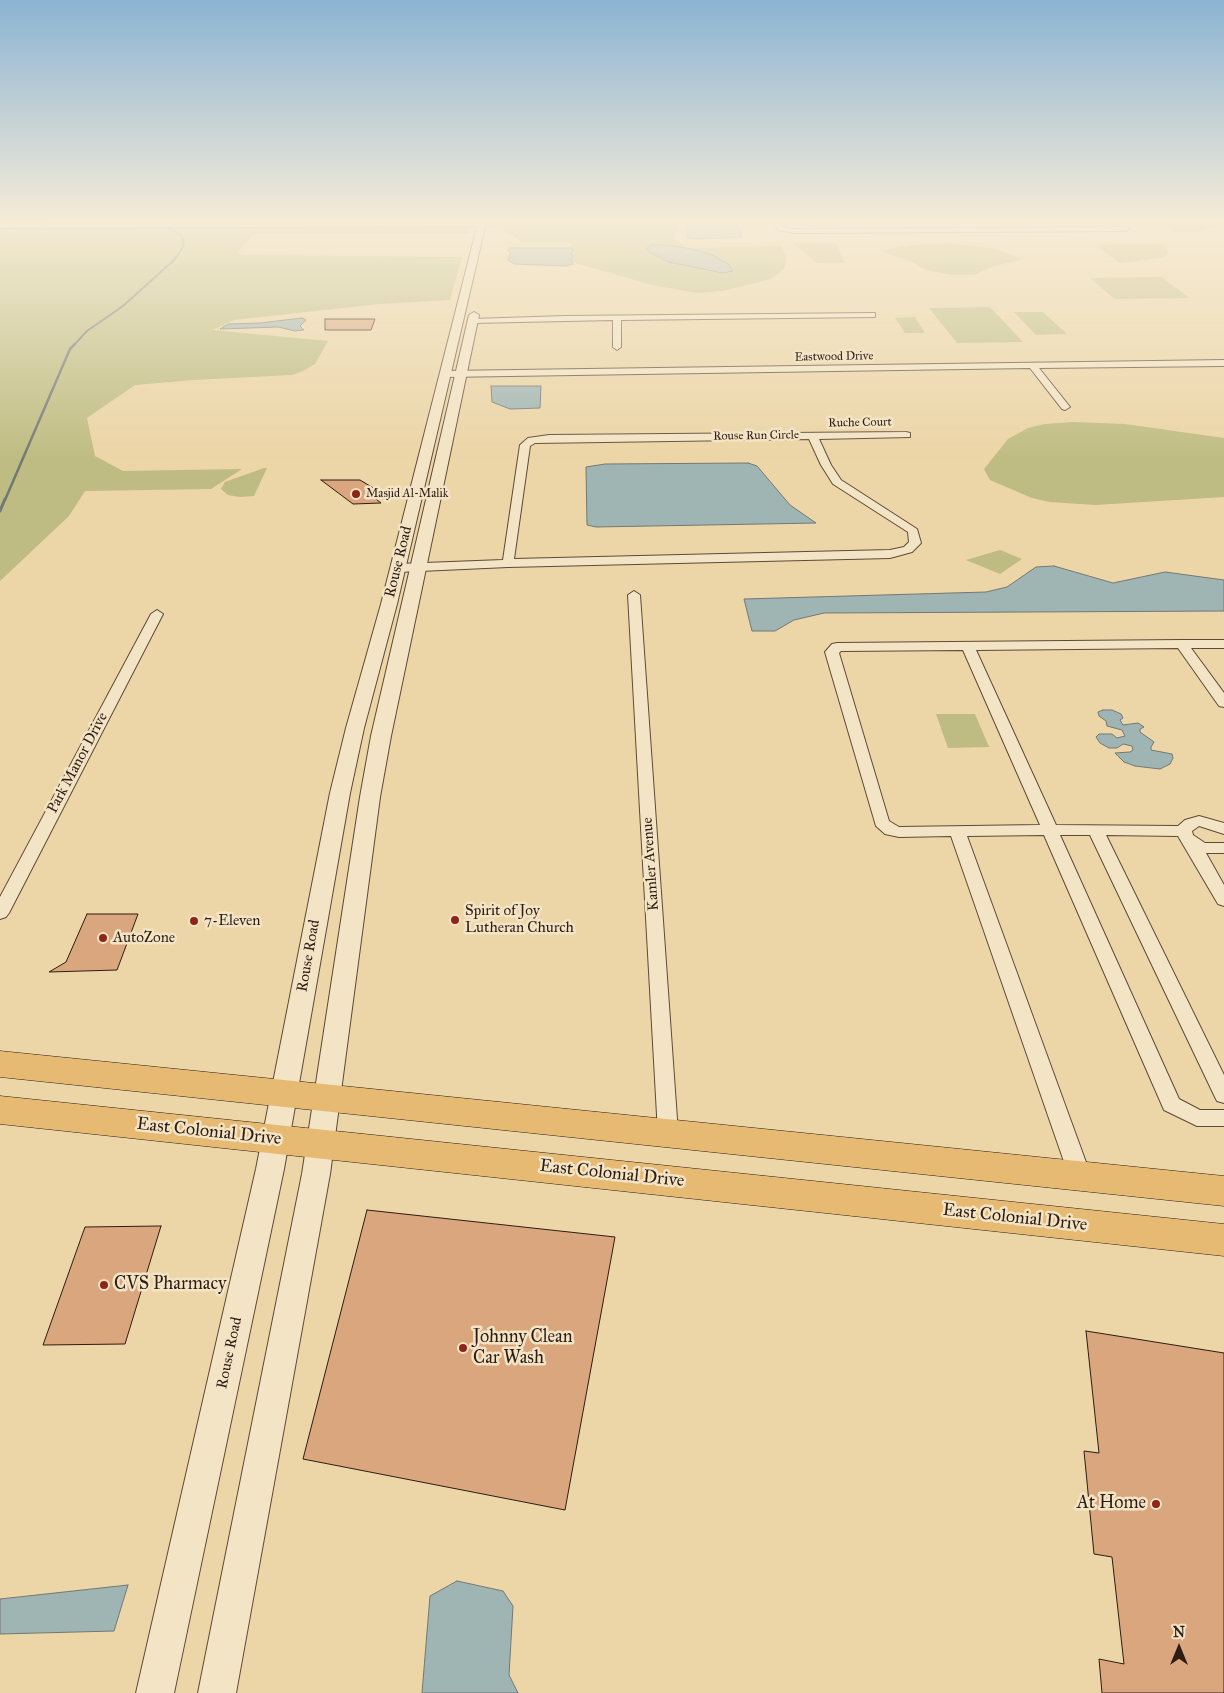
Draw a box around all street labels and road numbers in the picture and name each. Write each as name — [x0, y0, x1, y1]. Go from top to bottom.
street label: Eastwood Drive — [795, 349, 873, 365]
street label: Ruche Court — [828, 415, 892, 431]
street label: Rouse Run Circle — [713, 428, 799, 444]
street label: Rouse Road — [381, 524, 417, 600]
street label: Park Manor Drive — [44, 710, 112, 816]
street label: Kamler Avenue — [639, 817, 663, 911]
street label: Rouse Road — [294, 918, 324, 994]
street label: East Colonial Drive — [136, 1114, 282, 1150]
street label: East Colonial Drive — [539, 1156, 685, 1192]
street label: East Colonial Drive — [942, 1200, 1088, 1236]
street label: Rouse Road — [214, 1315, 246, 1391]

